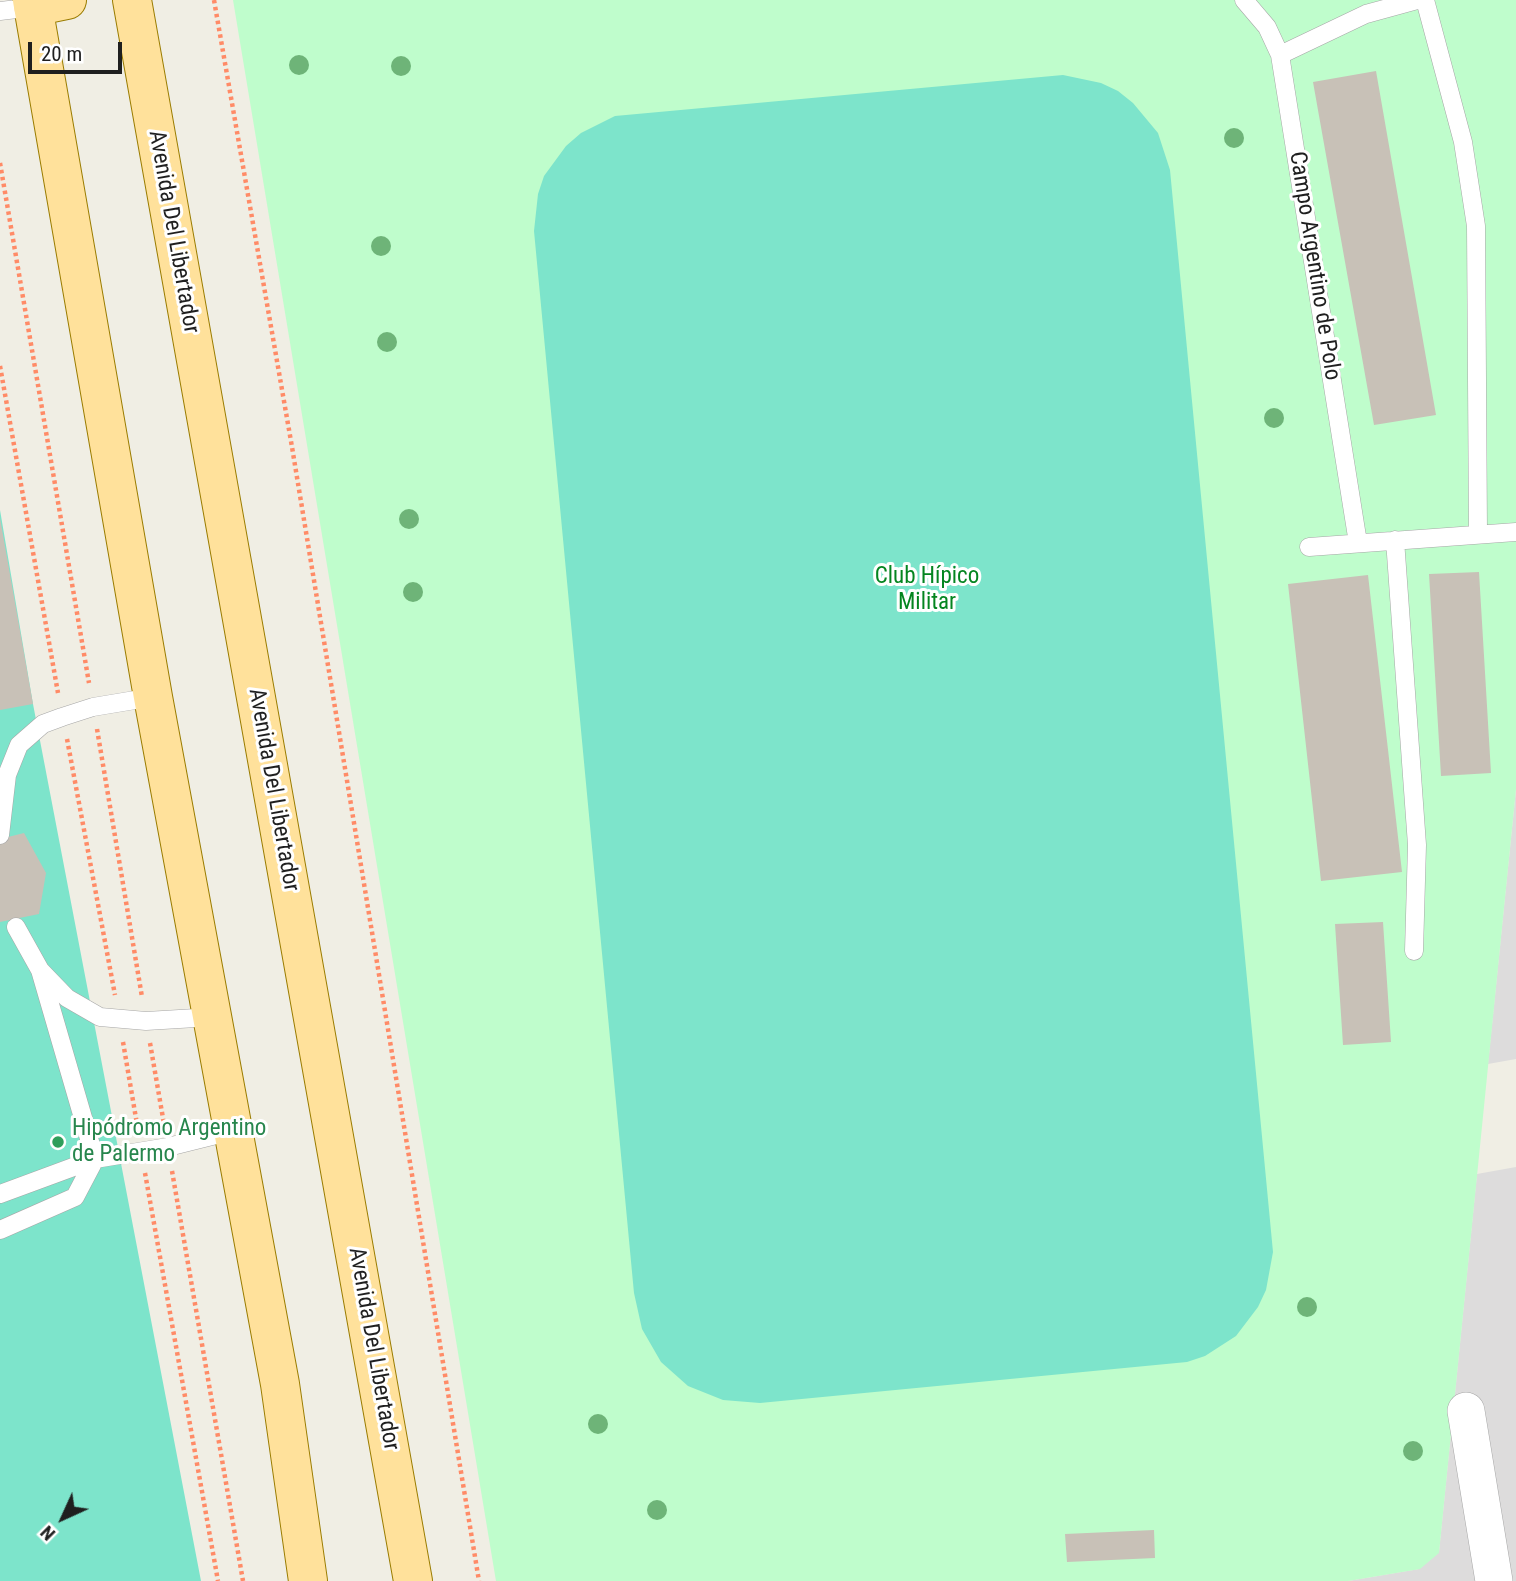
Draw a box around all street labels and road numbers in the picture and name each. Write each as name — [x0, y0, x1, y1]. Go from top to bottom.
street label: Avenida Del Libertador — [142, 128, 204, 336]
street label: Campo Argentino de Polo — [1282, 150, 1346, 382]
street label: Avenida Del Libertador — [242, 686, 304, 894]
street label: Avenida Del Libertador — [342, 1245, 404, 1453]

